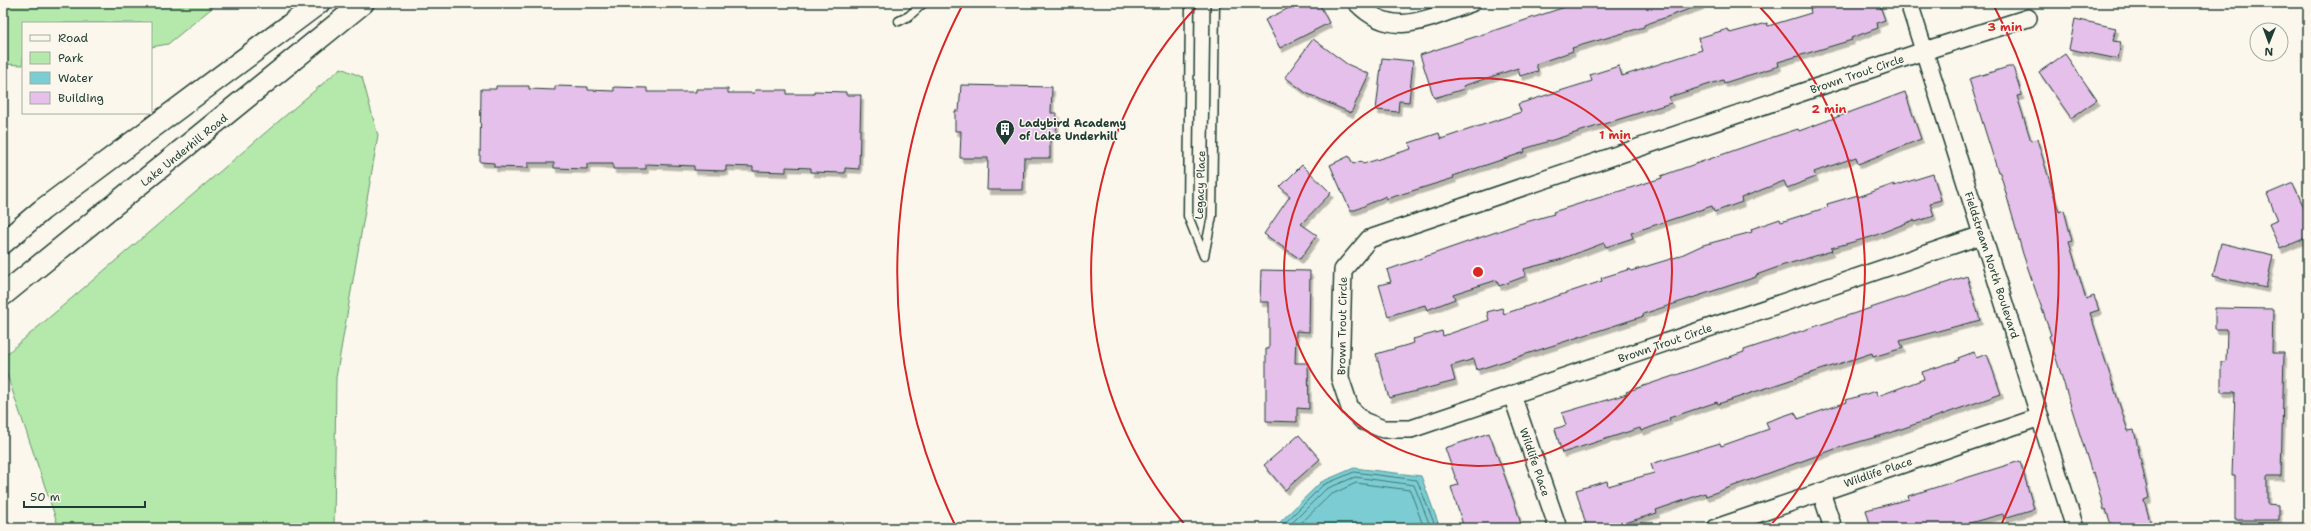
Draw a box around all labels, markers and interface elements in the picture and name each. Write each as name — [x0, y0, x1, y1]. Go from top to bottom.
text: 3 min — [1988, 19, 2023, 35]
legend — [22, 22, 152, 114]
north arrow — [2249, 22, 2289, 62]
text: Road — [58, 30, 89, 46]
text: N — [2264, 44, 2273, 59]
text: Park — [58, 50, 84, 66]
street label: Brown Trout Circle — [1808, 51, 1906, 98]
text: Water — [58, 70, 94, 86]
text: Building — [58, 90, 104, 106]
text: 2 min — [1812, 101, 1847, 117]
street label: Lake Underhill Road — [138, 111, 231, 190]
place label: Ladybird Academy of Lake Underhill — [1019, 116, 1126, 144]
building icon: Ladybird Academy of Lake Underhill — [994, 118, 1016, 146]
text: 1 min — [1599, 127, 1631, 143]
street label: Legacy Place — [1192, 150, 1209, 220]
street label: Fieldstream North Boulevard — [1961, 190, 2022, 341]
centre of rings — [1471, 265, 1485, 279]
street label: Brown Trout Circle — [1334, 277, 1351, 375]
street label: Brown Trout Circle — [1616, 320, 1714, 367]
street label: Wildlife Place — [1516, 426, 1553, 498]
street label: Wildlife Place — [1842, 454, 1914, 491]
scale bar — [24, 483, 145, 509]
text: 50 m — [30, 489, 60, 505]

